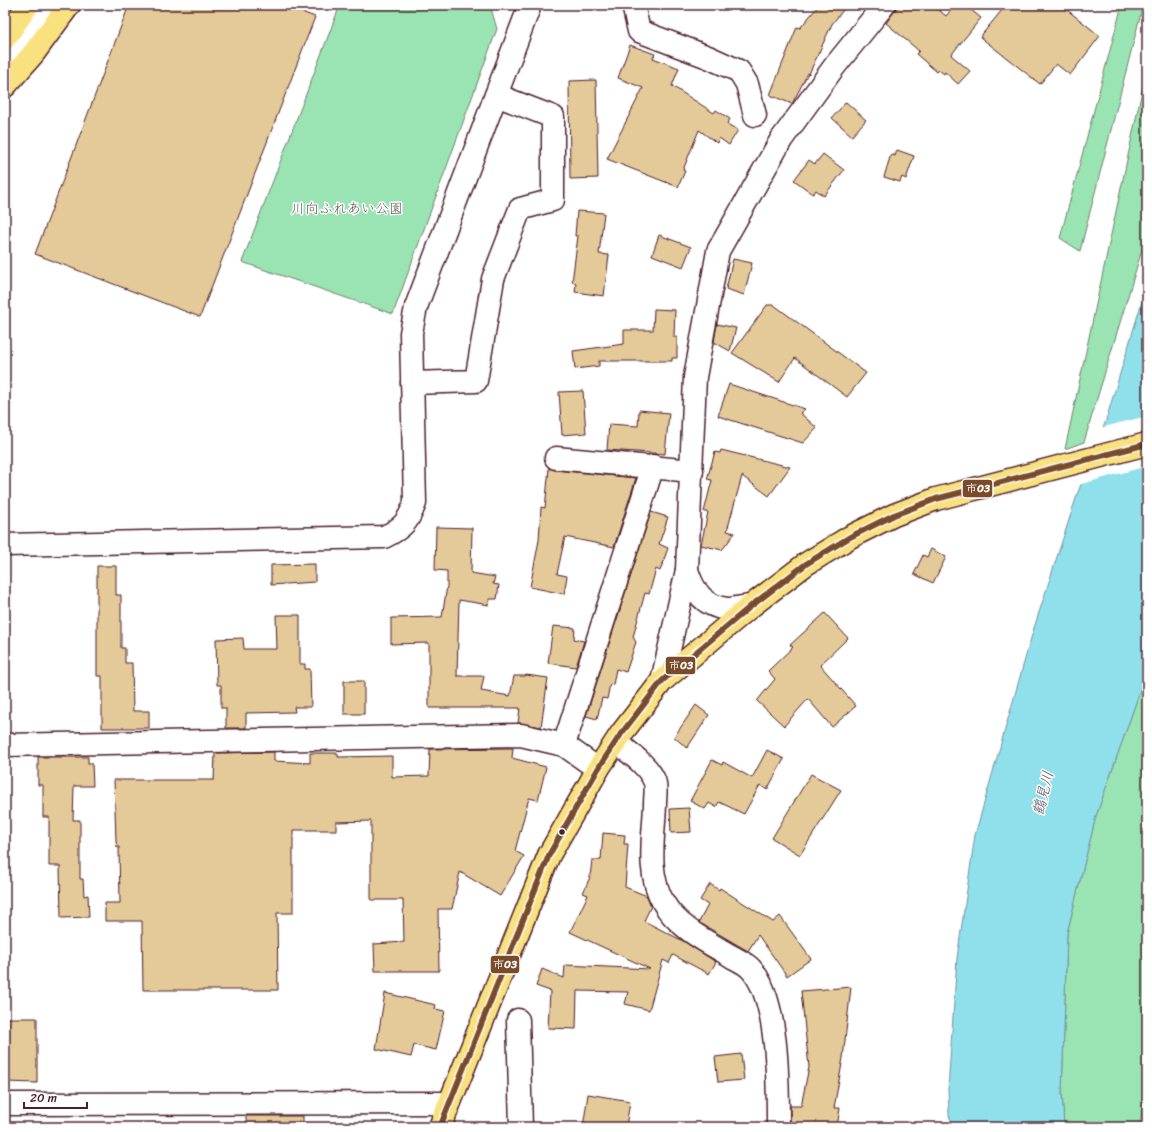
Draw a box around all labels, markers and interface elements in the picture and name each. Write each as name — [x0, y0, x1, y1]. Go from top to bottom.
park label: 川向ふれあい公園 — [291, 196, 403, 221]
line badge: 市03 — [962, 479, 993, 498]
text: 市03 — [966, 479, 991, 498]
line badge: 市03 — [665, 656, 696, 675]
text: 市03 — [669, 656, 694, 675]
water label: 鶴見川 — [1025, 768, 1061, 818]
unlabelled marker — [557, 827, 567, 837]
line badge: 市03 — [490, 955, 520, 974]
text: 市03 — [493, 955, 518, 974]
scale bar — [24, 1084, 87, 1110]
text: 20 m — [30, 1087, 57, 1109]

